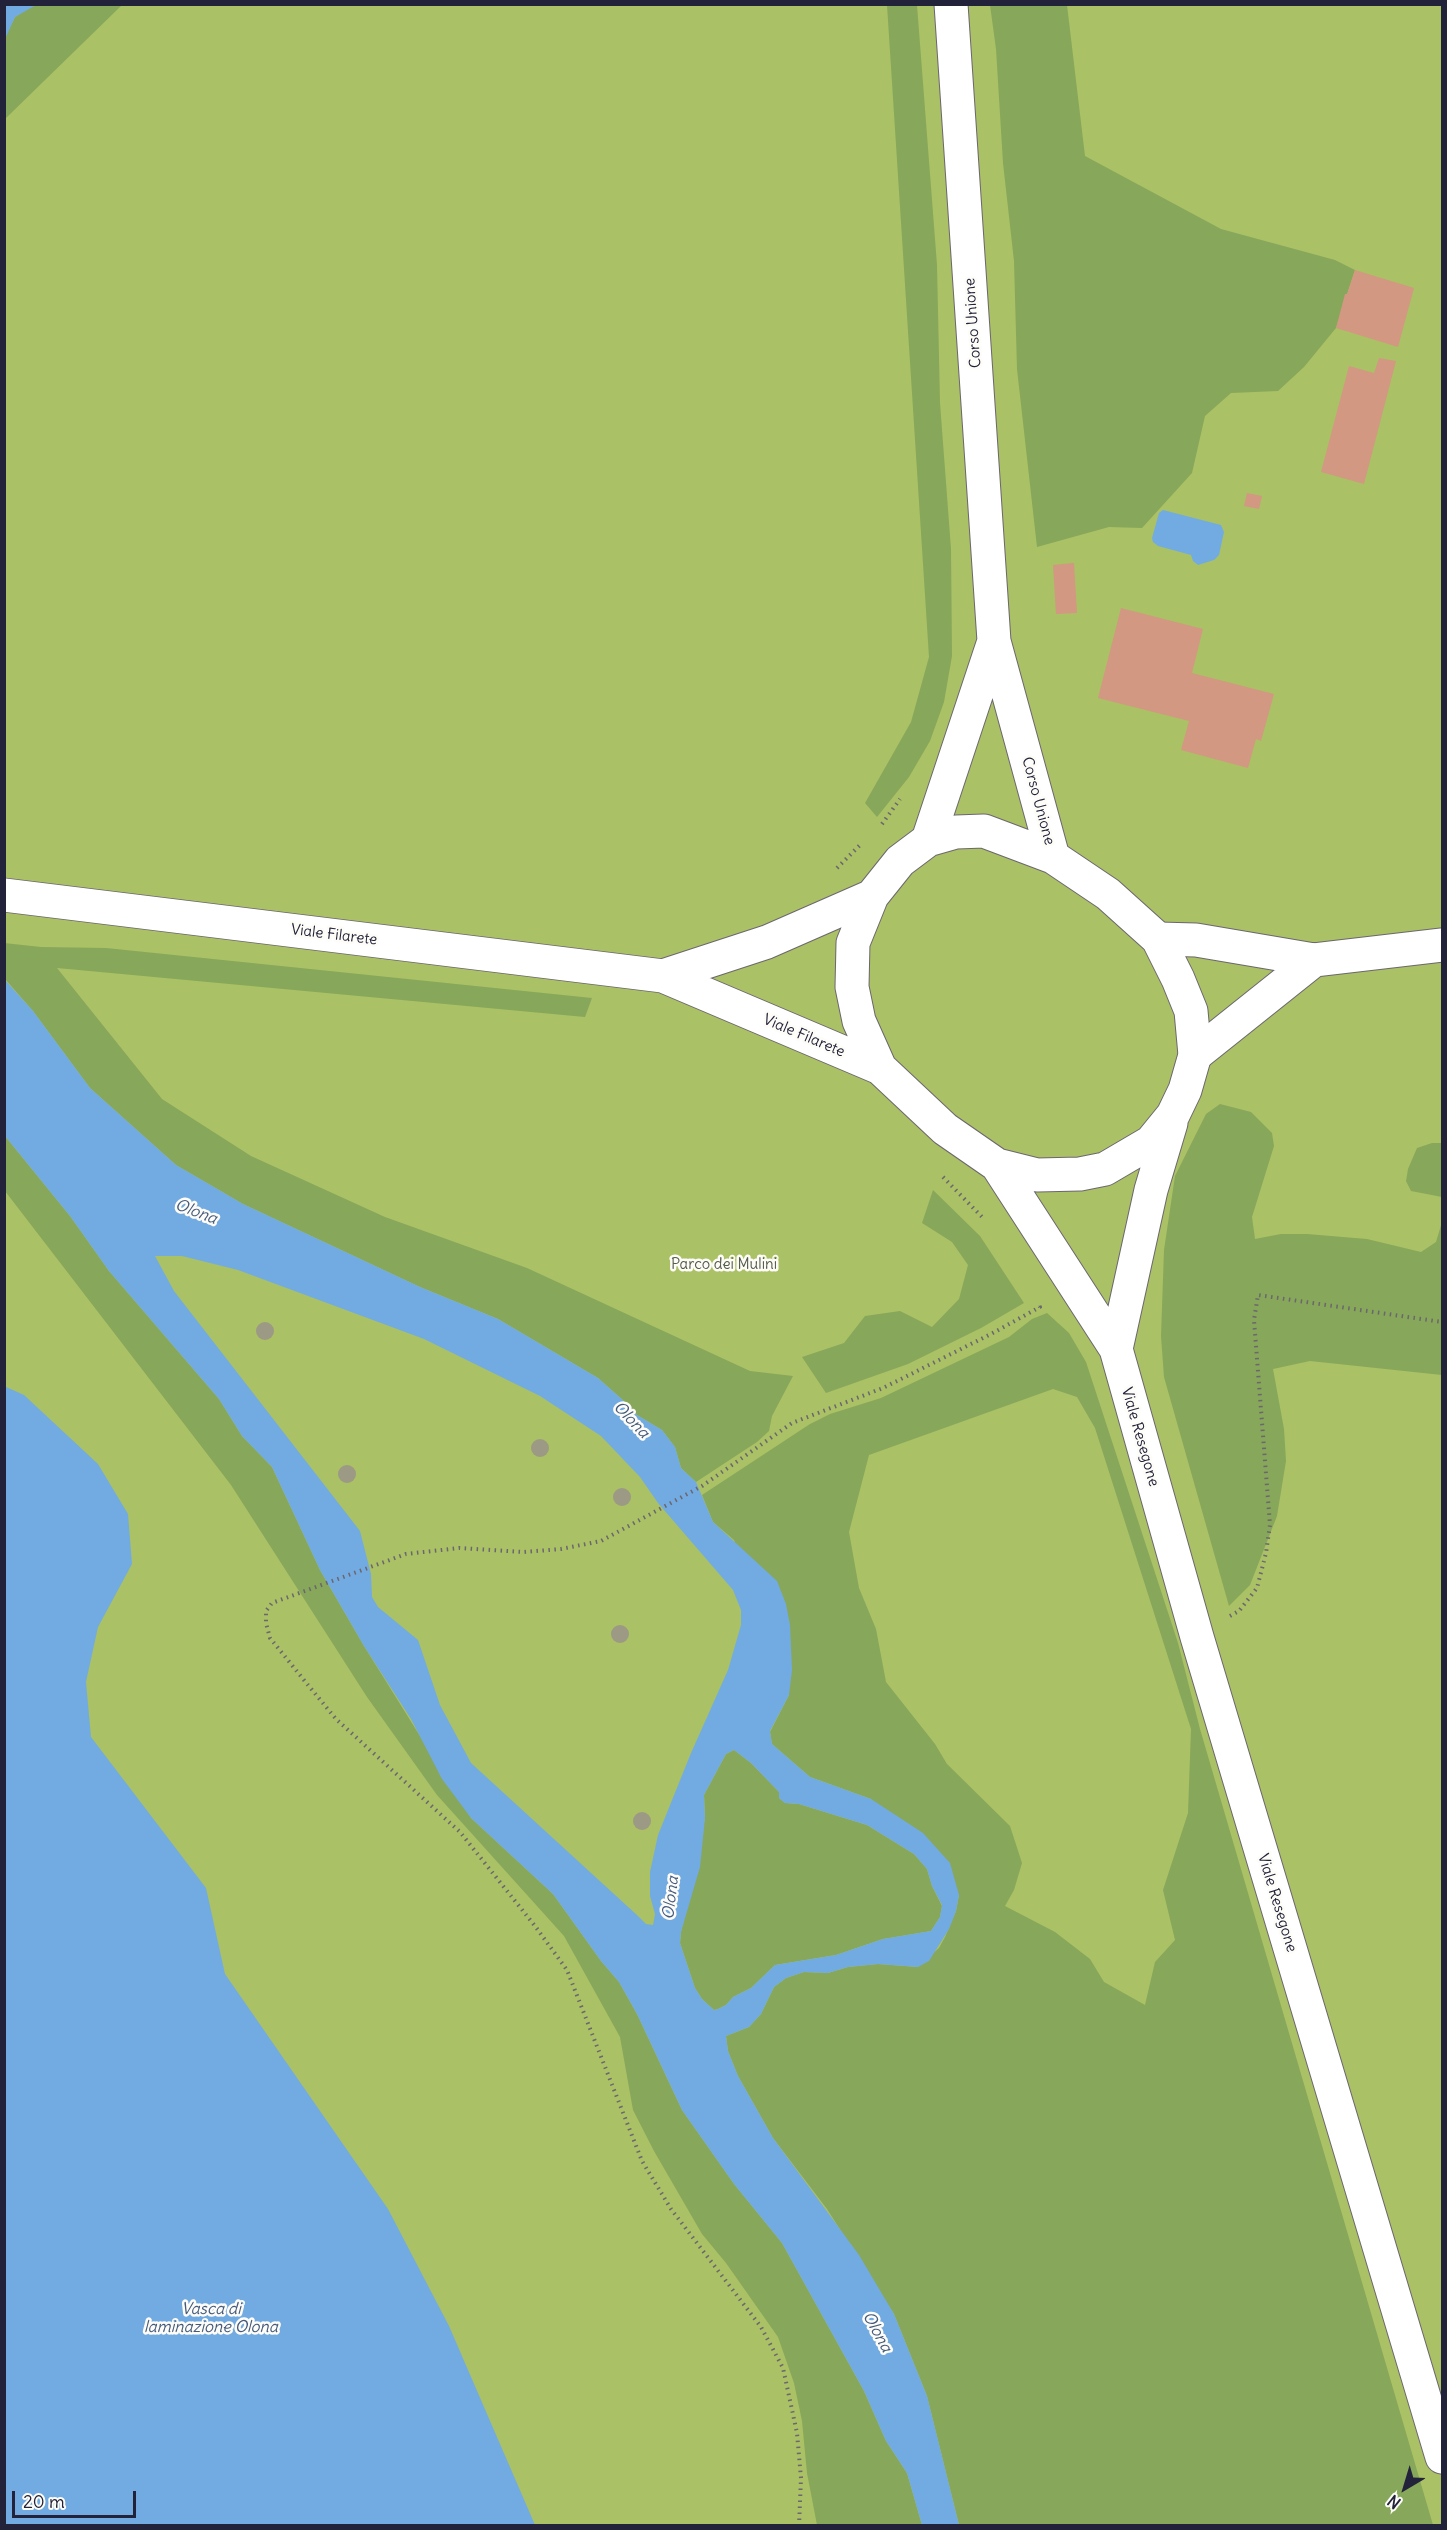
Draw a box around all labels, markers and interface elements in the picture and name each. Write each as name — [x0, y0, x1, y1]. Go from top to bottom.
street label: Corso Unione — [961, 277, 985, 369]
street label: Corso Unione — [1018, 755, 1058, 847]
street label: Viale Filarete — [290, 921, 378, 949]
street label: Viale Filarete — [761, 1011, 847, 1061]
water label: Olona — [172, 1195, 220, 1229]
park label: Parco dei Mulini — [671, 1256, 777, 1274]
street label: Viale Resegone — [1117, 1385, 1163, 1489]
water label: Olona — [609, 1398, 653, 1442]
street label: Viale Resegone — [1253, 1852, 1301, 1954]
water label: Olona — [659, 1875, 683, 1921]
water label: Vasca di laminazione Olona — [144, 2299, 278, 2337]
water label: Olona — [858, 2308, 896, 2356]
north arrow — [1375, 2458, 1435, 2518]
scale bar — [15, 2479, 140, 2517]
text: 20 m — [23, 2490, 65, 2513]
text: N — [1383, 2491, 1404, 2513]

